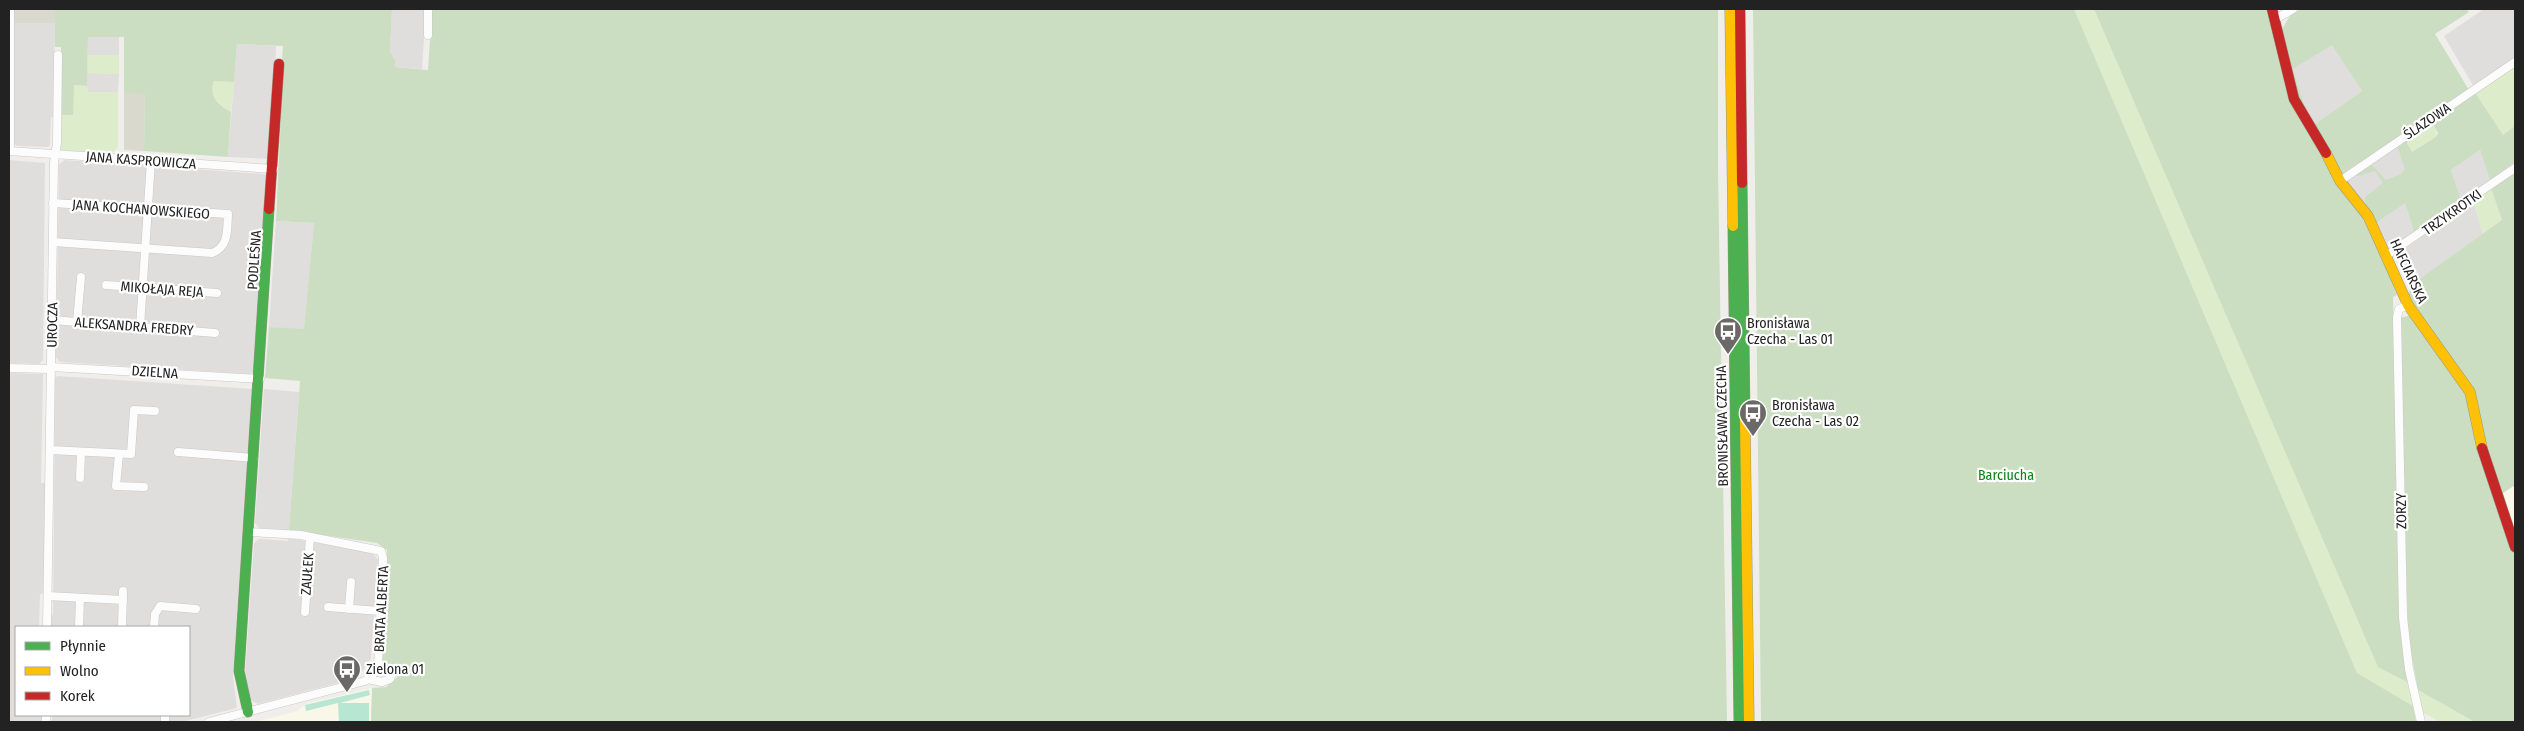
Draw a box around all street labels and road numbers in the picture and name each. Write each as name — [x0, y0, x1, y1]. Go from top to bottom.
street label: ŚLAZOWA — [2400, 98, 2455, 143]
street label: JANA KASPROWICZA — [85, 148, 197, 173]
street label: TRZYKROTKI — [2419, 186, 2485, 239]
street label: JANA KOCHANOWSKIEGO — [71, 196, 211, 223]
street label: PODLEŚNA — [243, 229, 265, 290]
street label: HAFCIARSKA — [2386, 236, 2431, 307]
street label: MIKOŁAJA REJA — [120, 278, 205, 301]
street label: UROCZA — [44, 301, 61, 348]
street label: ALEKSANDRA FREDRY — [74, 314, 194, 339]
street label: DZIELNA — [131, 362, 179, 383]
street label: BRONISŁAWA CZECHA — [1713, 365, 1732, 487]
street label: ZORZY — [2393, 493, 2410, 529]
street label: ZAUŁEK — [298, 552, 318, 596]
street label: BRATA ALBERTA — [371, 565, 392, 653]

